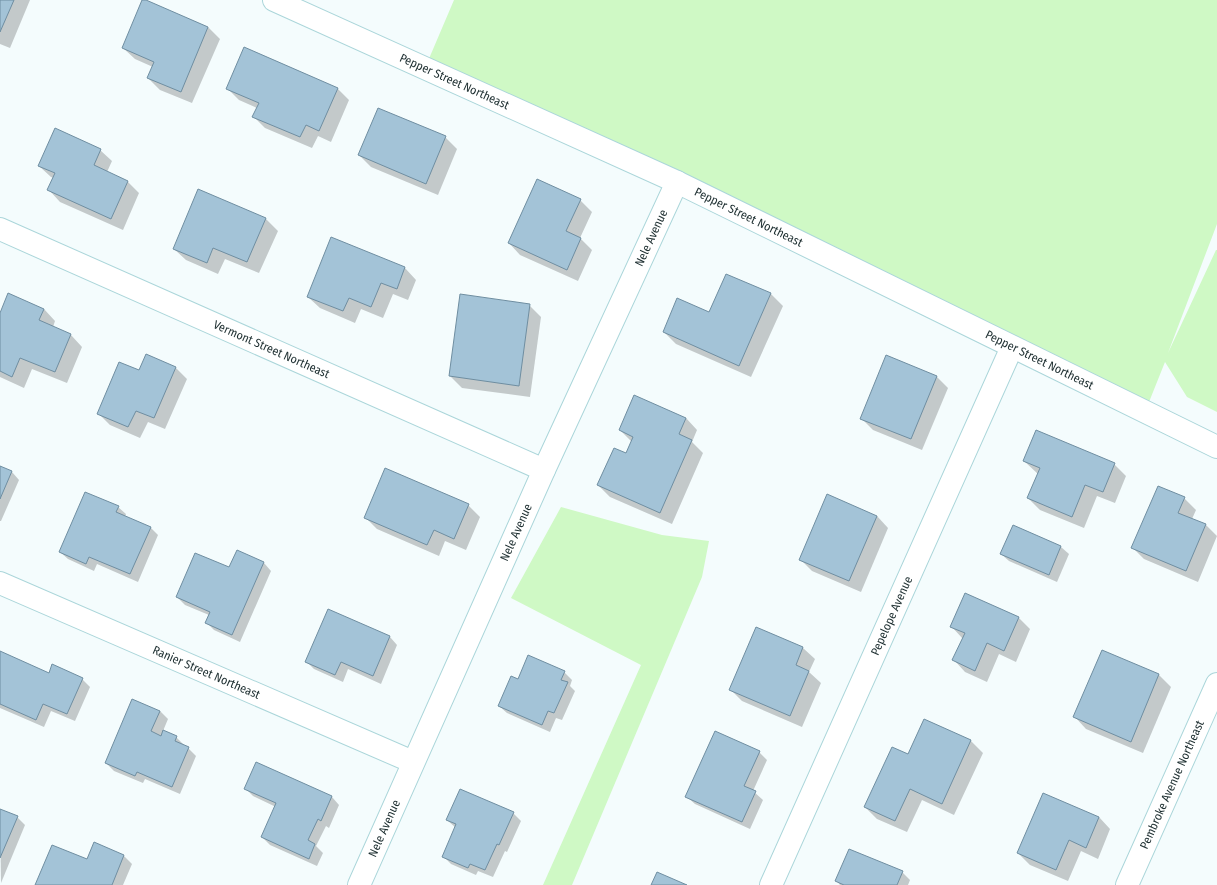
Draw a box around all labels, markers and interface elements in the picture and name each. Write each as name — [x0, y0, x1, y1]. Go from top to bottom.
street label: Pepper Street Northeast — [397, 51, 512, 112]
street label: Pepper Street Northeast — [692, 185, 805, 250]
street label: Nele Avenue — [632, 207, 670, 269]
street label: Vermont Street Northeast — [211, 317, 332, 381]
street label: Pepper Street Northeast — [983, 327, 1096, 392]
street label: Nele Avenue — [497, 502, 535, 563]
street label: Pepelope Avenue — [868, 574, 915, 657]
street label: Ranier Street Northeast — [151, 643, 262, 702]
street label: Pembroke Avenue Northeast — [1137, 718, 1207, 851]
street label: Nele Avenue — [365, 798, 403, 859]

